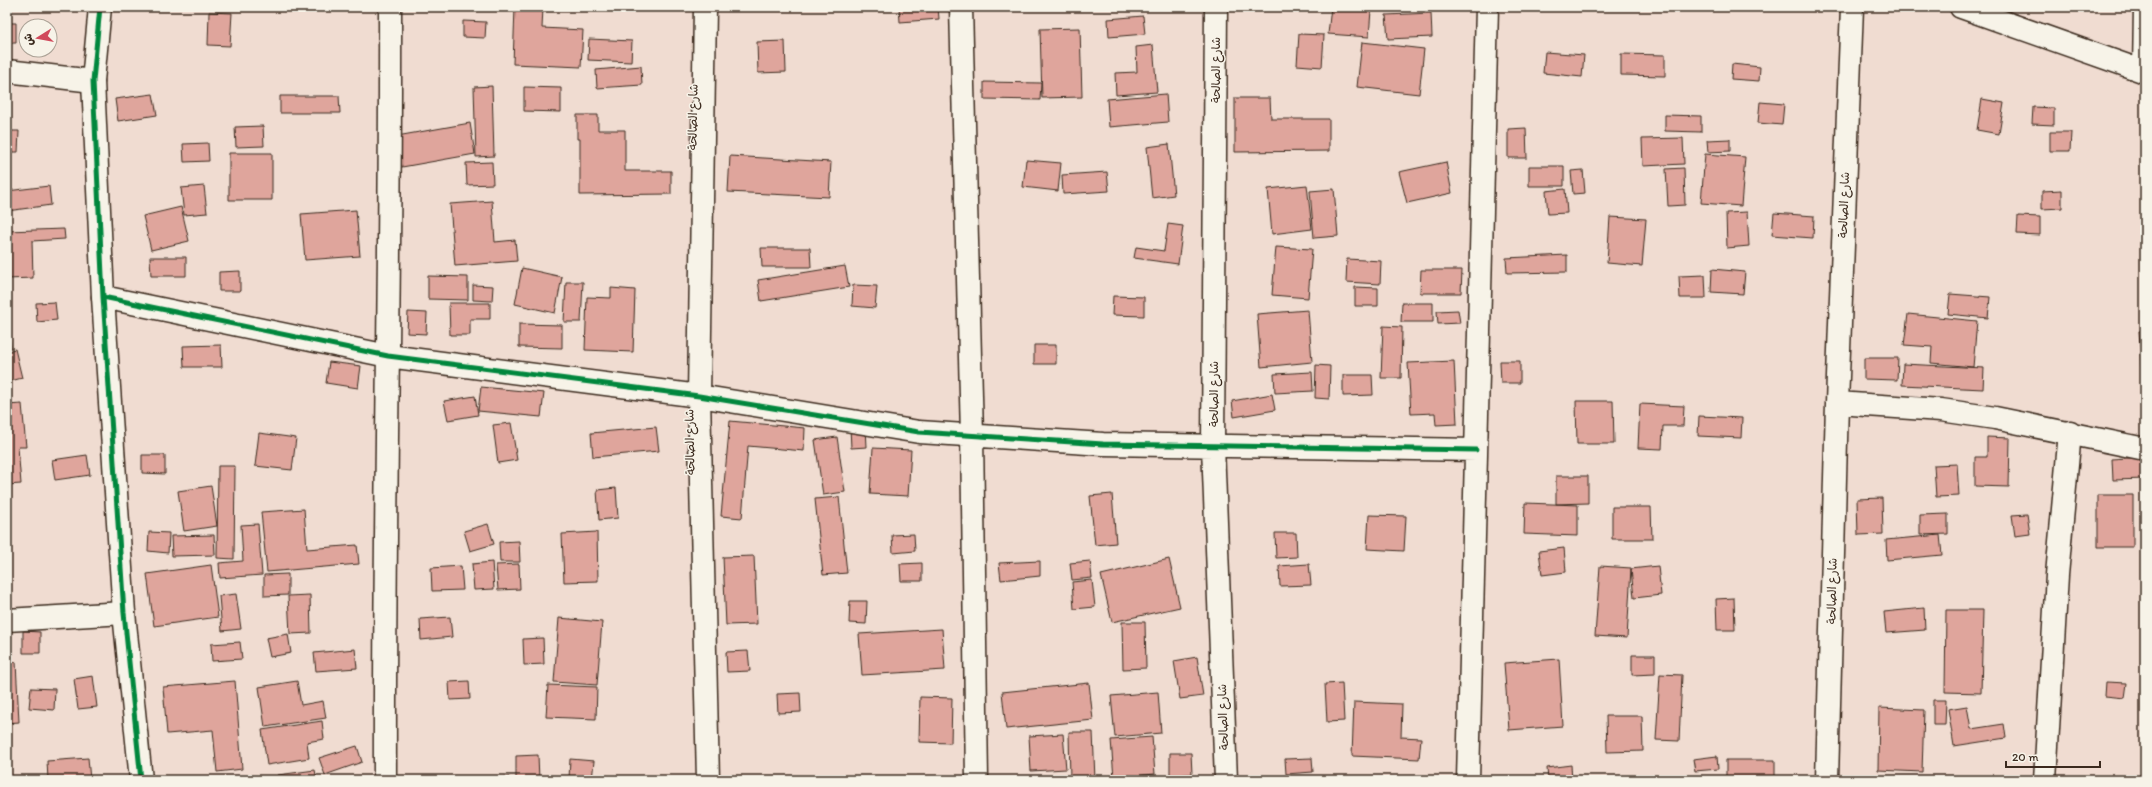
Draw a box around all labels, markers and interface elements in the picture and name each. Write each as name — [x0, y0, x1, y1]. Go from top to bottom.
north arrow — [18, 18, 58, 58]
text: ش — [21, 33, 36, 47]
street label: شارع الصالحة — [1209, 37, 1225, 103]
street label: شارع الصالحة — [685, 84, 703, 150]
street label: شارع الصالحة — [1836, 172, 1854, 238]
street label: شارع الصالحة — [1207, 361, 1223, 427]
street label: شارع الصالحة — [682, 409, 700, 475]
street label: شارع الصالحة — [1824, 558, 1842, 624]
street label: شارع الصالحة — [1215, 684, 1233, 750]
scale bar — [2006, 743, 2100, 769]
text: 20 m — [2012, 750, 2039, 764]

